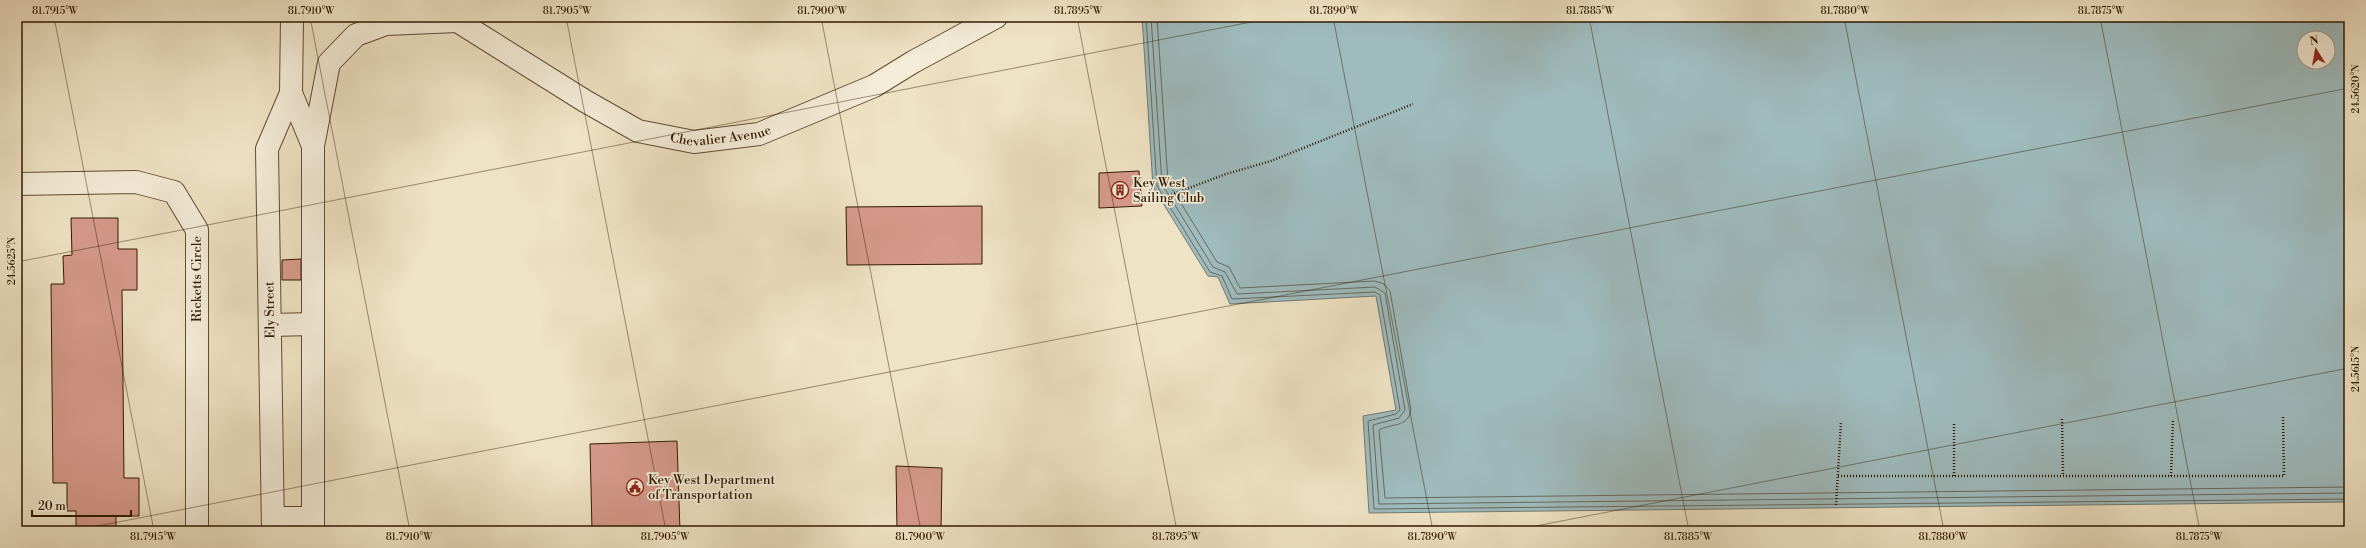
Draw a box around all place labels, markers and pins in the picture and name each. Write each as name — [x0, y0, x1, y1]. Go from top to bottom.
place label: Key West Sailing Club — [1133, 175, 1204, 206]
building icon: Key West Sailing Club — [1110, 180, 1130, 200]
place label: Key West Department of Transportation — [648, 472, 776, 503]
public building icon: Key West Department of Transportation — [625, 477, 645, 497]

